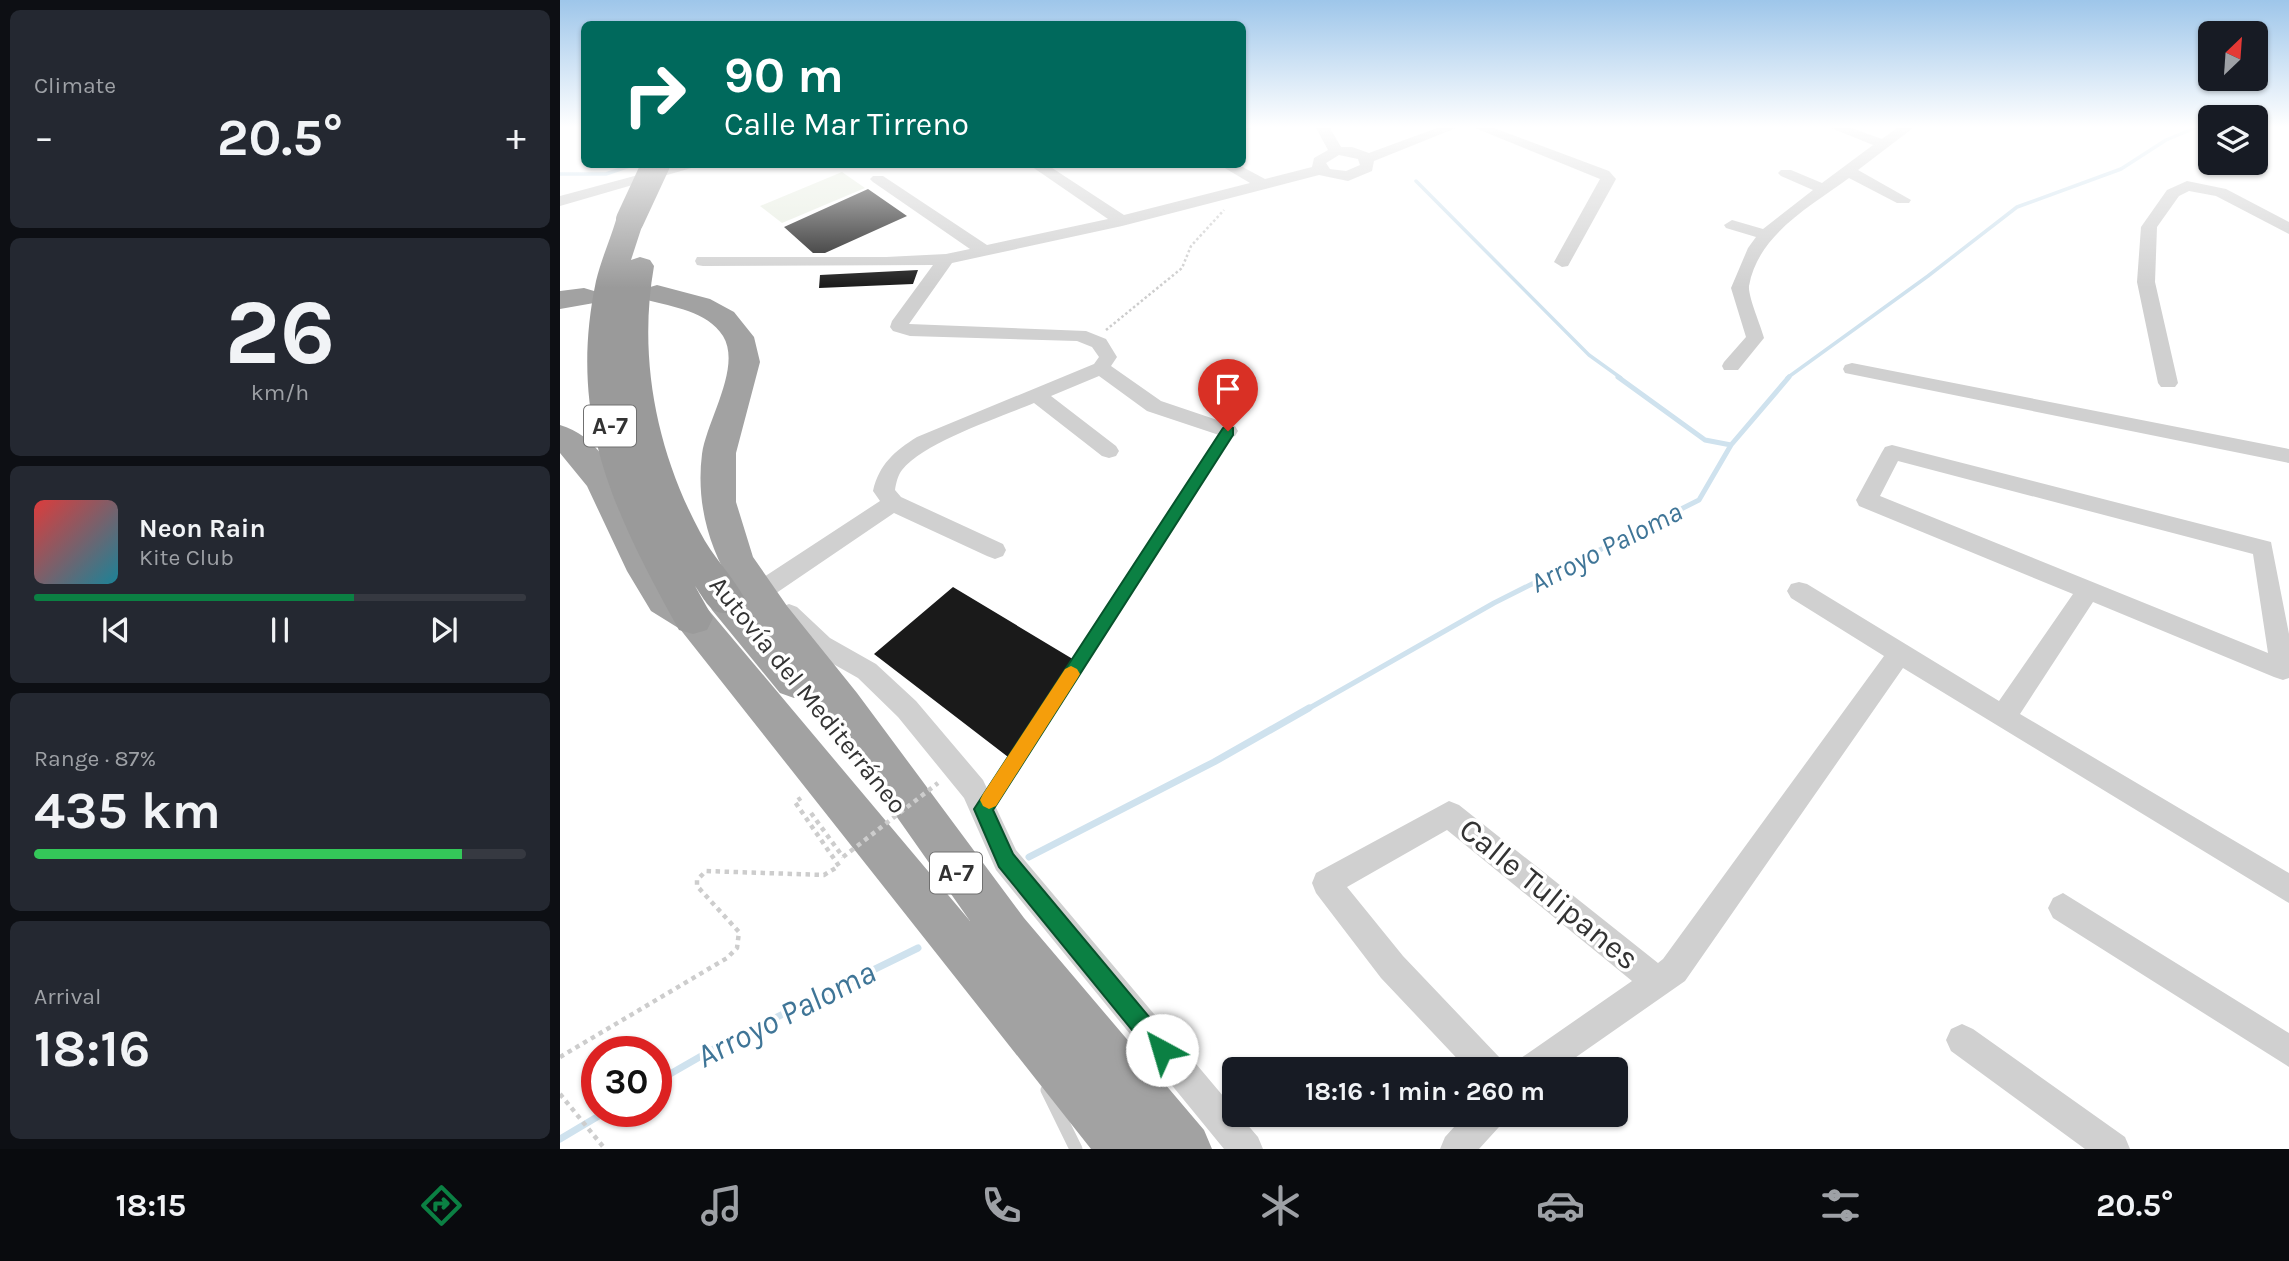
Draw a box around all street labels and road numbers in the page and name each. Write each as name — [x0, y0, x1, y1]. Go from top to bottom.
road number: A-7 — [584, 405, 636, 446]
street label: Autovía del Mediterráneo — [703, 570, 913, 820]
street label: Calle Tulipanes — [1452, 810, 1646, 978]
road number: A-7 — [930, 852, 982, 894]

